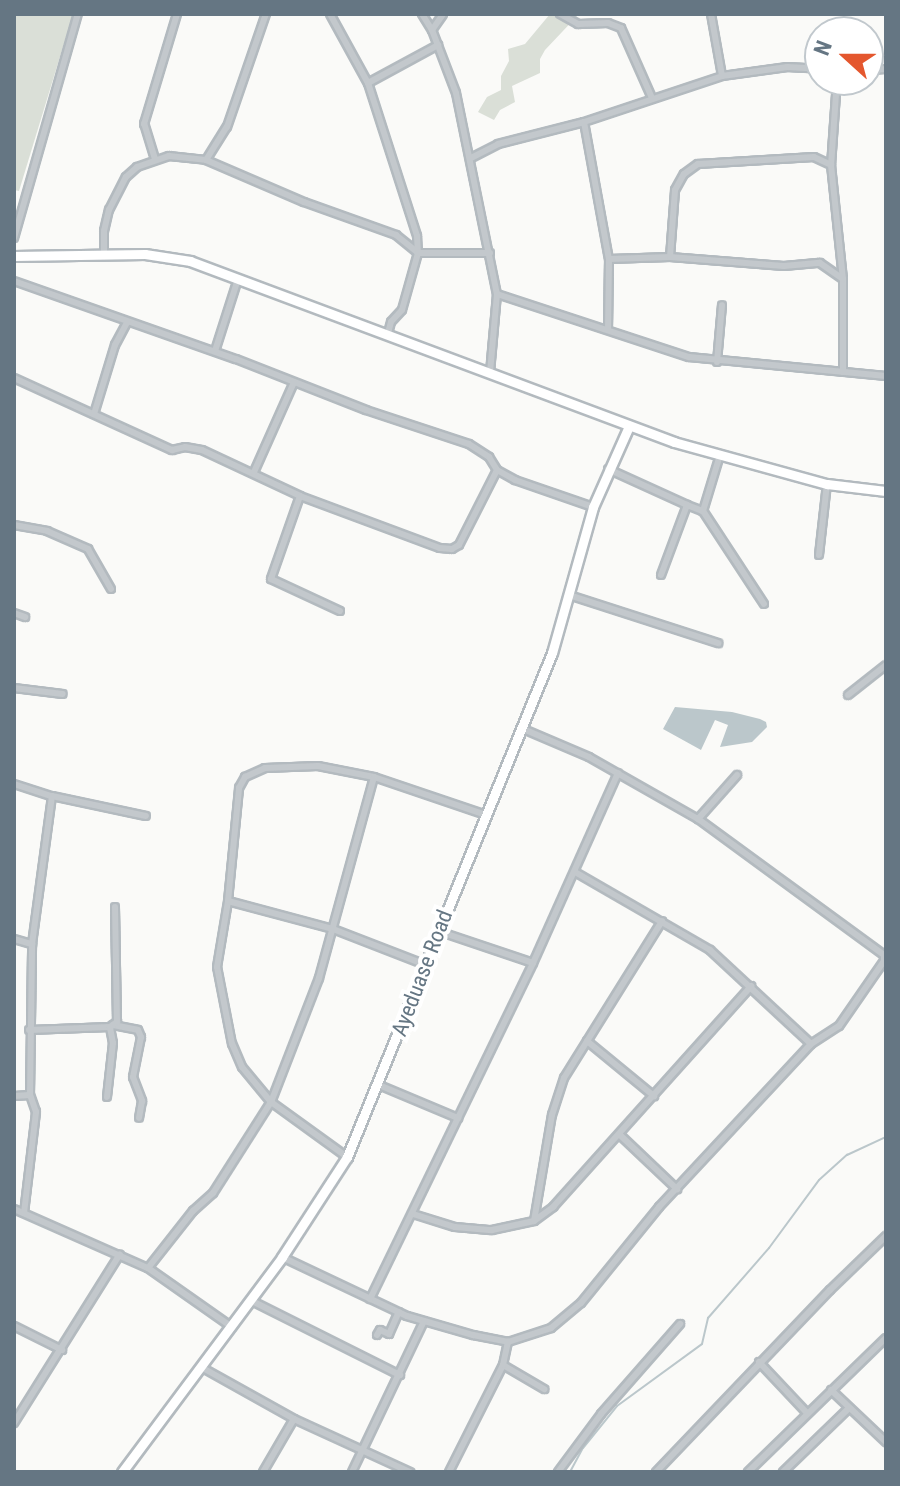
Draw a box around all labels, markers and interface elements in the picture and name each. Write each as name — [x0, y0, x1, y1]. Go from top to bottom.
north arrow — [804, 16, 884, 96]
text: N — [809, 37, 837, 59]
street label: Ayeduase Road — [386, 906, 458, 1040]

